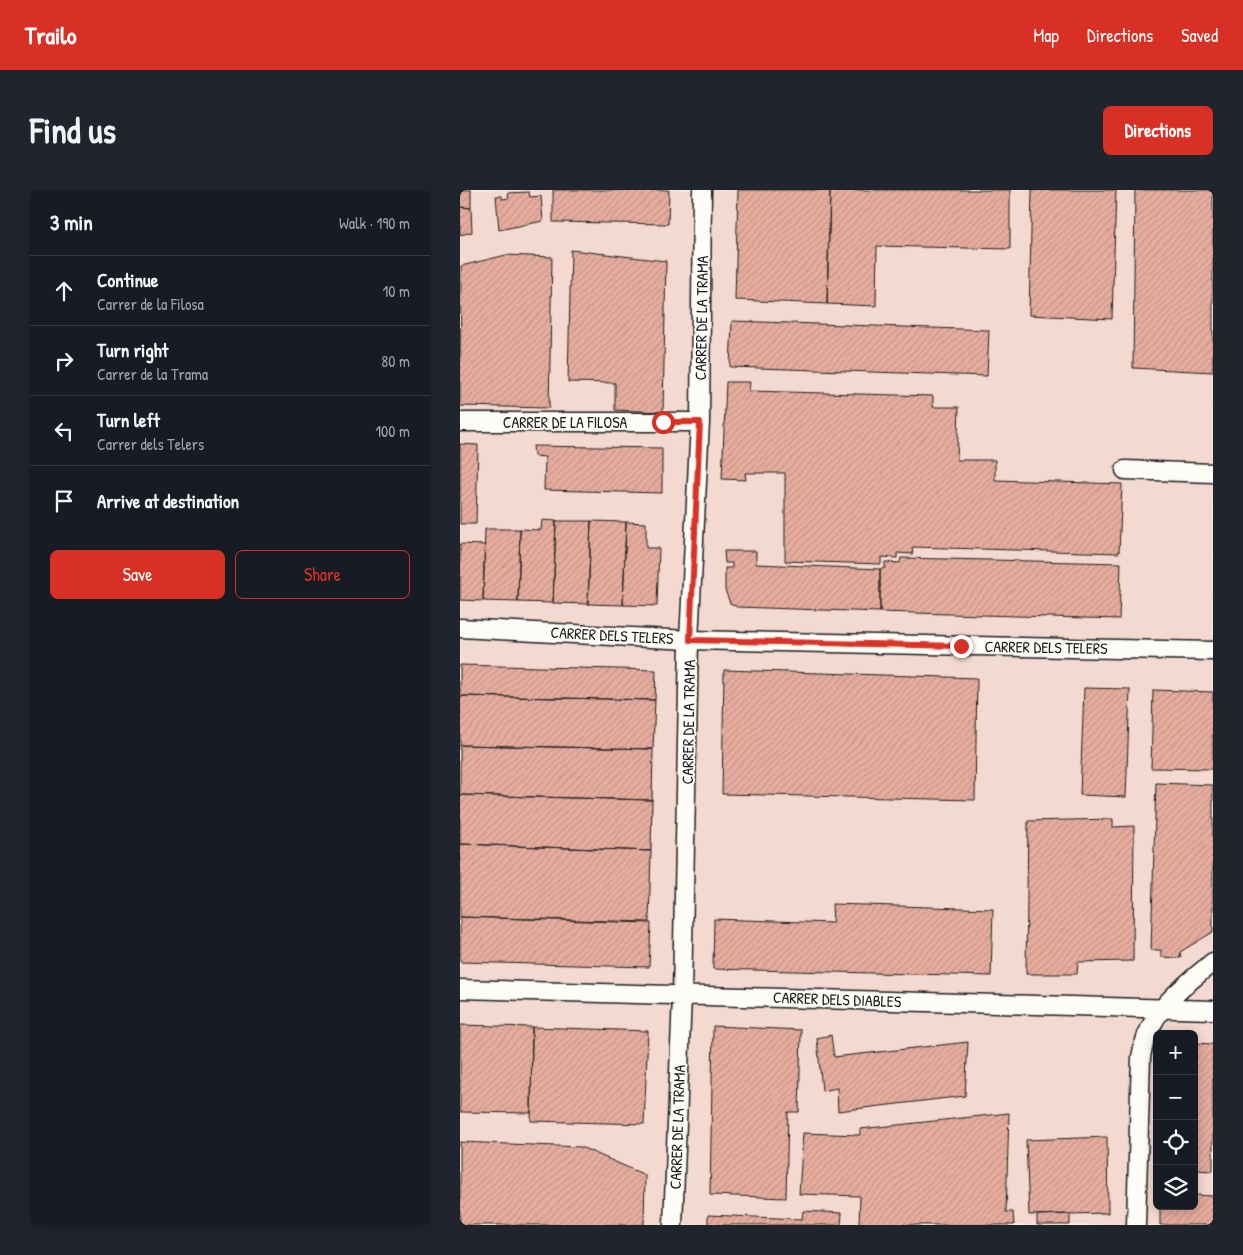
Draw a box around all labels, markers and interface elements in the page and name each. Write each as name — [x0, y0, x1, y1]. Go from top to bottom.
text: Trailo — [25, 19, 76, 51]
text: Map — [1034, 23, 1059, 48]
text: Directions — [1087, 23, 1153, 48]
text: Saved — [1181, 23, 1218, 48]
button: Directions — [1103, 106, 1213, 155]
text: Find us — [30, 107, 116, 154]
text: 3 min — [50, 208, 93, 237]
text: Walk · 190 m — [339, 212, 410, 234]
street label: CARRER DE LA TRAMA — [689, 255, 713, 381]
text: Continue — [97, 267, 158, 293]
icon: ahead — [50, 277, 78, 305]
text: 10 m — [382, 280, 410, 302]
text: Carrer de la Filosa — [97, 293, 204, 315]
text: Turn right — [97, 337, 168, 363]
icon: right — [50, 347, 78, 375]
text: 80 m — [381, 350, 410, 372]
text: Carrer de la Trama — [97, 363, 208, 385]
text: Turn left — [97, 407, 160, 433]
street label: CARRER DE LA FILOSA — [503, 411, 628, 433]
route start — [652, 411, 675, 434]
icon: left — [50, 417, 78, 445]
text: 100 m — [375, 420, 410, 442]
text: Carrer dels Telers — [97, 433, 204, 455]
icon: arrive — [50, 487, 78, 515]
text: Arrive at destination — [97, 488, 239, 514]
button: Save — [50, 550, 225, 599]
button: Share — [235, 550, 410, 599]
street label: CARRER DELS TELERS — [550, 621, 675, 649]
route end — [950, 635, 973, 658]
street label: CARRER DELS TELERS — [984, 635, 1108, 659]
street label: CARRER DE LA TRAMA — [676, 659, 700, 785]
street label: CARRER DELS DIABLES — [772, 986, 902, 1012]
map controls — [1153, 1030, 1198, 1210]
button: + — [1153, 1030, 1198, 1075]
street label: CARRER DE LA TRAMA — [664, 1064, 690, 1190]
button: − — [1153, 1075, 1198, 1120]
button: locate — [1153, 1120, 1198, 1165]
button: layers — [1153, 1165, 1198, 1210]

